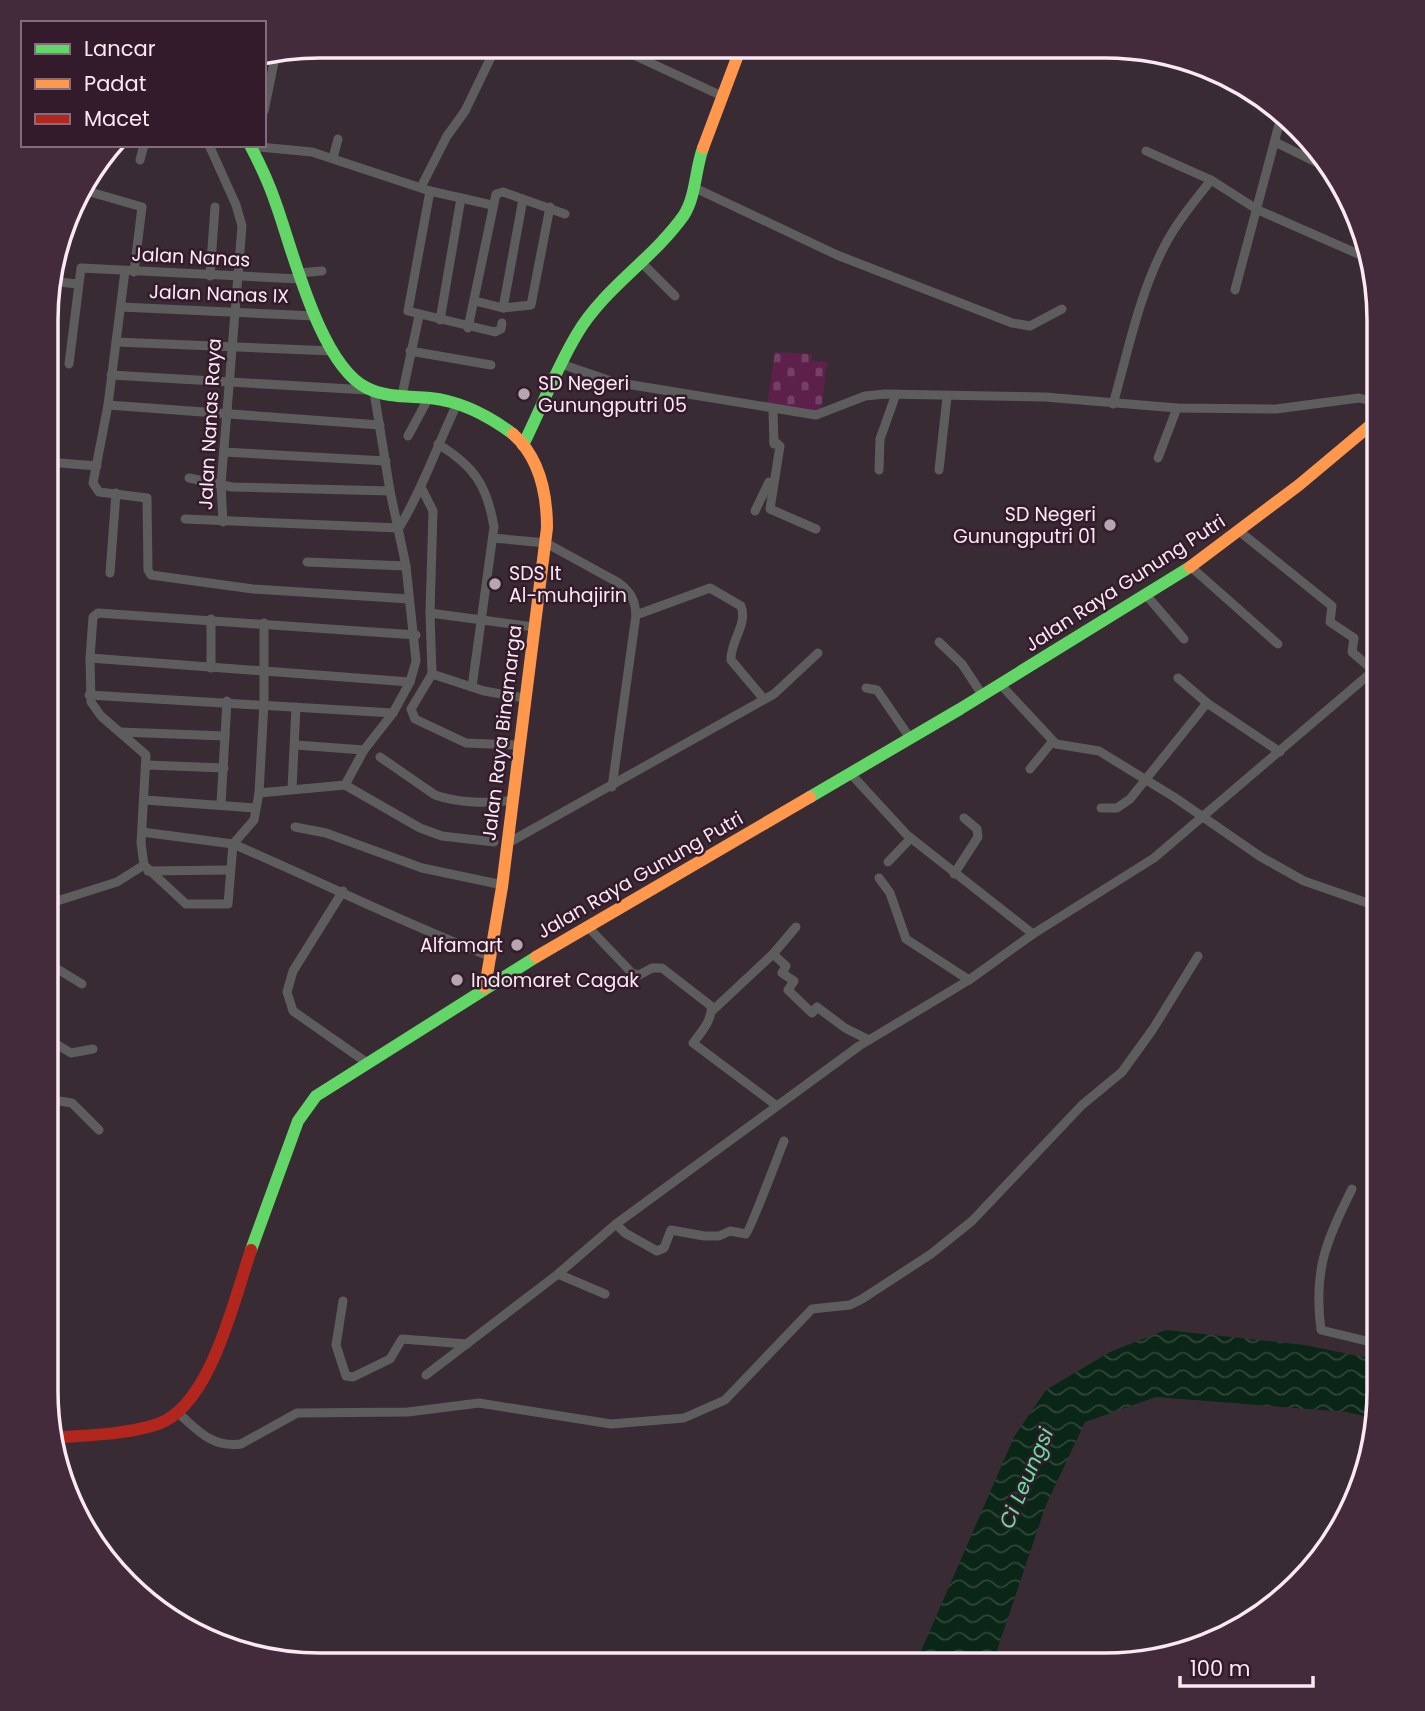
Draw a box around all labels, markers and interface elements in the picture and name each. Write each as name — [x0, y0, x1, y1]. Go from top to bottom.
legend — [21, 21, 266, 147]
text: Lancar — [84, 34, 156, 63]
text: Padat — [84, 69, 146, 98]
text: Macet — [84, 104, 150, 133]
street label: Jalan Nanas — [131, 240, 251, 274]
street label: Jalan Nanas IX — [148, 278, 290, 310]
street label: Jalan Nanas Raya — [192, 338, 228, 510]
place label: SD Negeri Gunungputri 05 — [538, 370, 687, 419]
marker: SD Negeri Gunungputri 05 — [516, 386, 532, 402]
place label: SD Negeri Gunungputri 01 — [953, 501, 1096, 550]
street label: Jalan Raya Gunung Putri — [1020, 508, 1230, 658]
marker: SD Negeri Gunungputri 01 — [1102, 517, 1118, 533]
place label: SDS It Al-muhajirin — [509, 560, 627, 609]
marker: SDS It Al-muhajirin — [487, 576, 503, 592]
street label: Jalan Raya Binamarga — [475, 624, 529, 842]
street label: Jalan Raya Gunung Putri — [532, 805, 748, 945]
place label: Alfamart — [420, 932, 503, 959]
marker: Alfamart — [509, 937, 525, 953]
place label: Indomaret Cagak — [471, 967, 639, 994]
marker: Indomaret Cagak — [449, 972, 465, 988]
water label: Ci Leungsi — [992, 1422, 1061, 1533]
scale bar — [1180, 1644, 1313, 1688]
text: 100 m — [1190, 1654, 1250, 1683]

